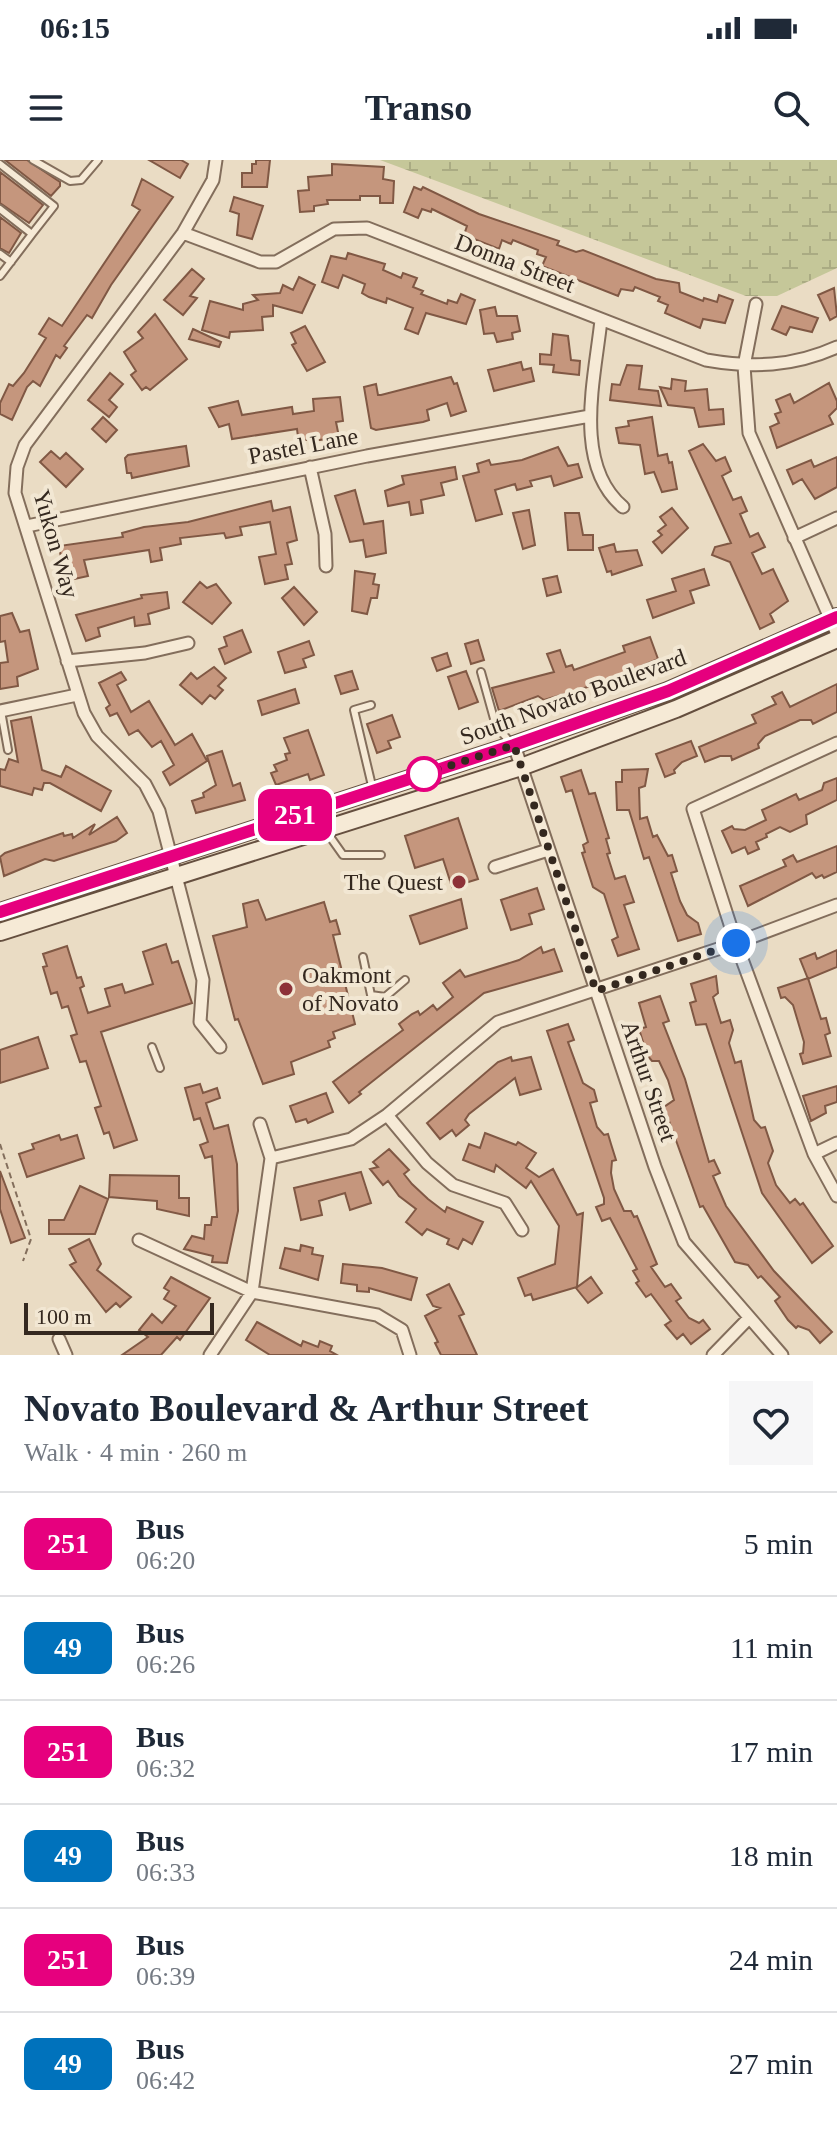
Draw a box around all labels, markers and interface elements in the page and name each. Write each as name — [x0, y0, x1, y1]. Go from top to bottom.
text: 06:15 — [40, 11, 110, 44]
icon: menu — [24, 86, 68, 130]
icon: search — [769, 86, 813, 130]
text: Transo — [365, 88, 472, 128]
street label: Donna Street — [452, 228, 579, 298]
street label: Pastel Lane — [246, 423, 360, 469]
street label: Yukon Way — [28, 487, 84, 601]
street label: South Novato Boulevard — [456, 644, 690, 750]
unlabelled marker — [407, 757, 441, 791]
line badge: 251 — [249, 789, 341, 841]
text: 251 — [274, 799, 316, 830]
place label: The Quest — [344, 869, 443, 895]
marker: The Quest — [450, 873, 468, 891]
your location — [716, 923, 756, 963]
place label: Oakmont of Novato — [302, 962, 399, 1016]
marker: Oakmont of Novato — [277, 980, 295, 998]
street label: Arthur Street — [616, 1017, 682, 1145]
scale bar — [24, 1299, 214, 1335]
text: 100 m — [36, 1304, 92, 1329]
button: heart — [729, 1381, 813, 1465]
text: Novato Boulevard & Arthur Street — [24, 1387, 588, 1429]
text: Walk · 4 min · 260 m — [24, 1438, 247, 1467]
text: Bus — [136, 1512, 184, 1545]
text: 5 min — [744, 1527, 813, 1560]
text: 251 — [47, 1528, 89, 1559]
text: 06:20 — [136, 1546, 195, 1575]
text: Bus — [136, 1616, 184, 1649]
text: 11 min — [730, 1631, 813, 1664]
text: 49 — [54, 1632, 82, 1663]
text: 06:26 — [136, 1650, 195, 1679]
text: Bus — [136, 1720, 184, 1753]
text: 17 min — [729, 1735, 813, 1768]
text: 251 — [47, 1736, 89, 1767]
text: 06:32 — [136, 1754, 195, 1783]
text: Bus — [136, 1824, 184, 1857]
text: 18 min — [729, 1839, 813, 1872]
text: 49 — [54, 1840, 82, 1871]
text: 06:33 — [136, 1858, 195, 1887]
text: Bus — [136, 1928, 184, 1961]
text: 24 min — [729, 1943, 813, 1976]
text: 251 — [47, 1944, 89, 1975]
text: 06:39 — [136, 1962, 195, 1991]
text: Bus — [136, 2032, 184, 2065]
text: 27 min — [729, 2047, 813, 2080]
text: 49 — [54, 2048, 82, 2079]
text: 06:42 — [136, 2066, 195, 2095]

